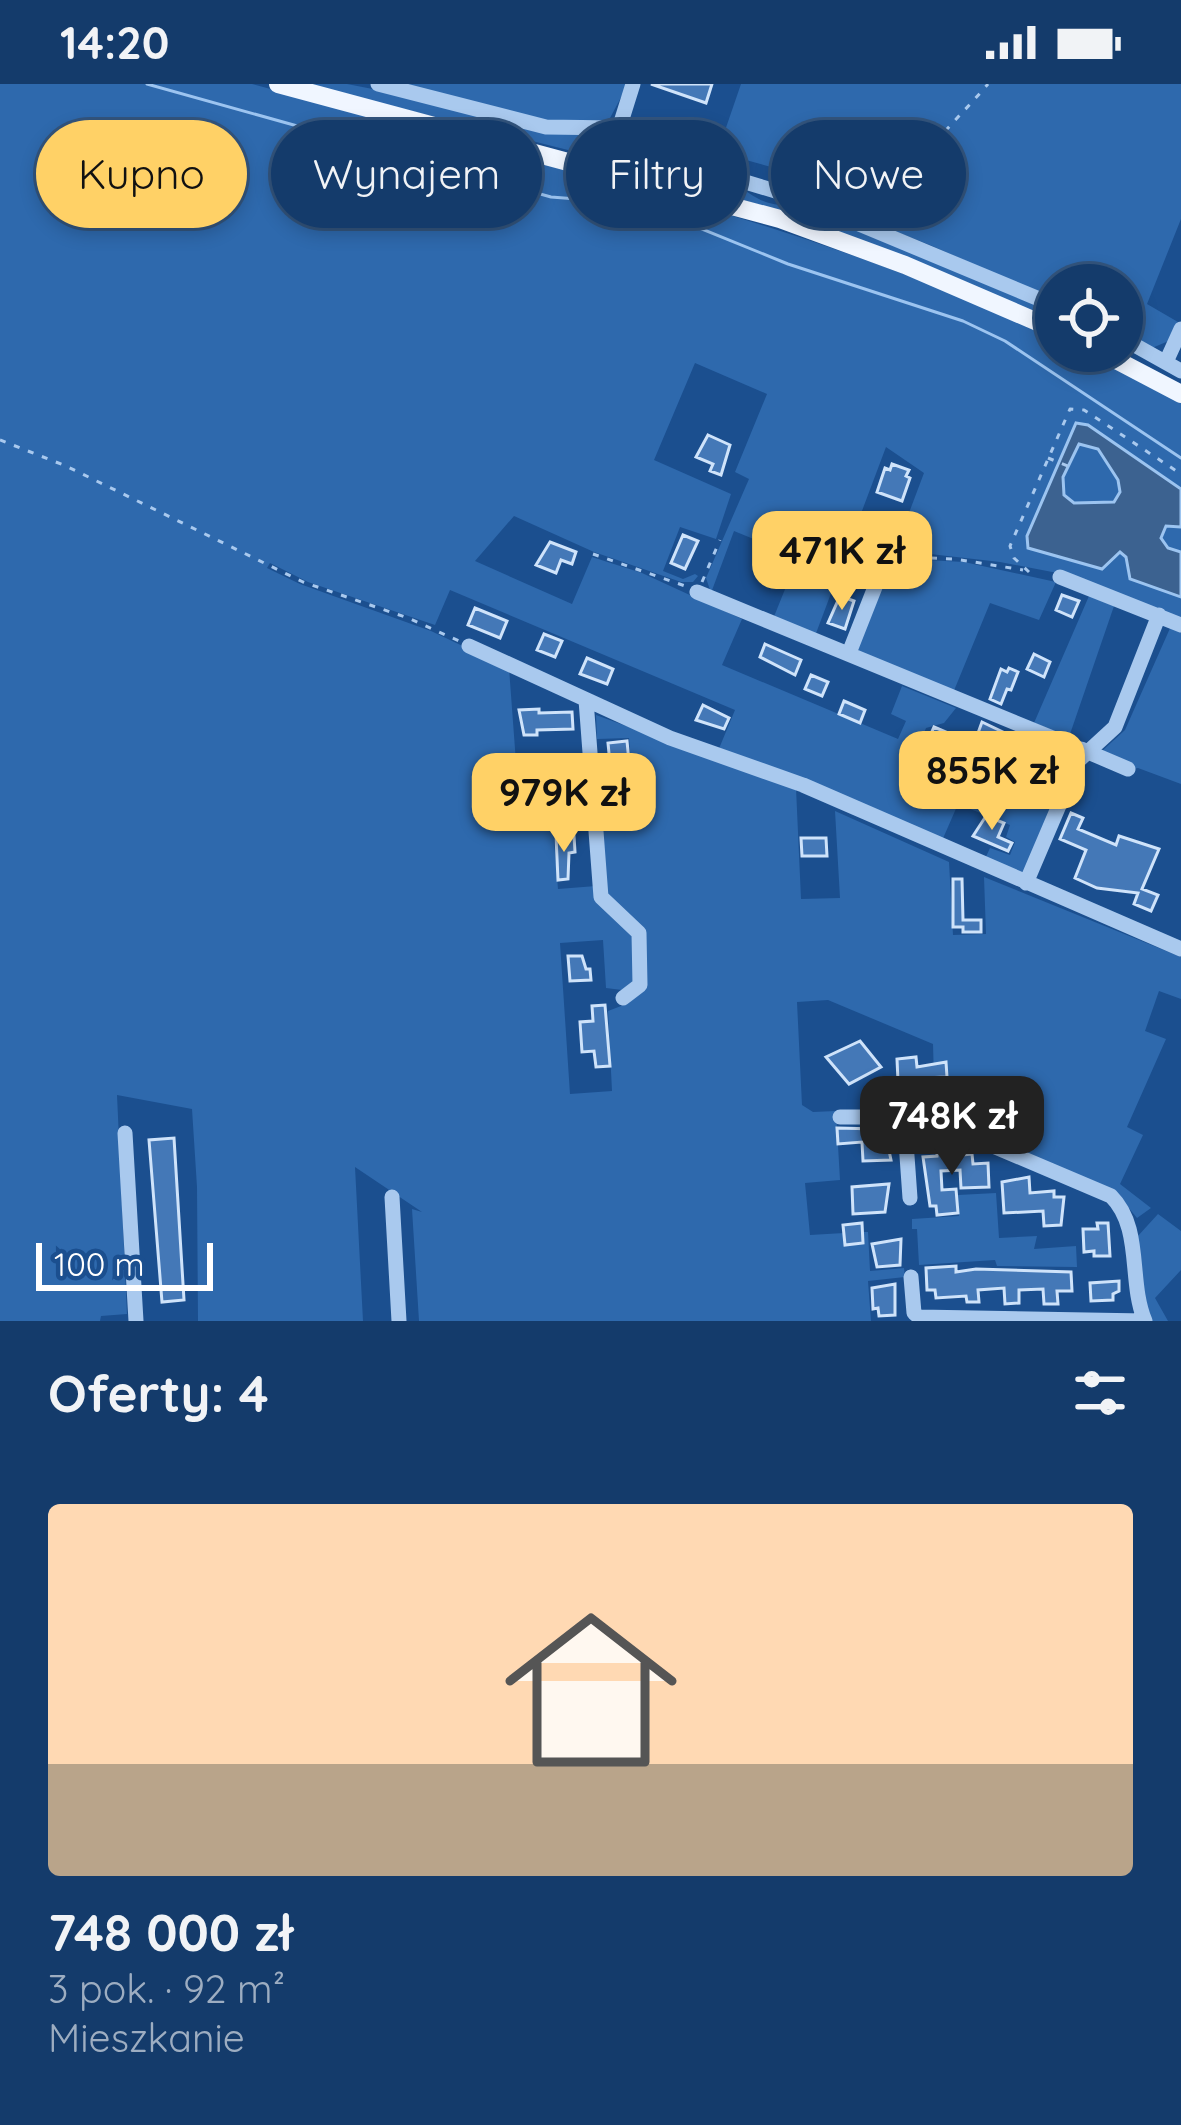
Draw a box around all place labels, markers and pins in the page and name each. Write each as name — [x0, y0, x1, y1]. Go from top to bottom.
pin: 471K zł — [731, 511, 953, 613]
pin: 855K zł — [881, 731, 1103, 833]
pin: 979K zł — [453, 753, 675, 855]
pin: 748K zł — [841, 1076, 1063, 1178]

